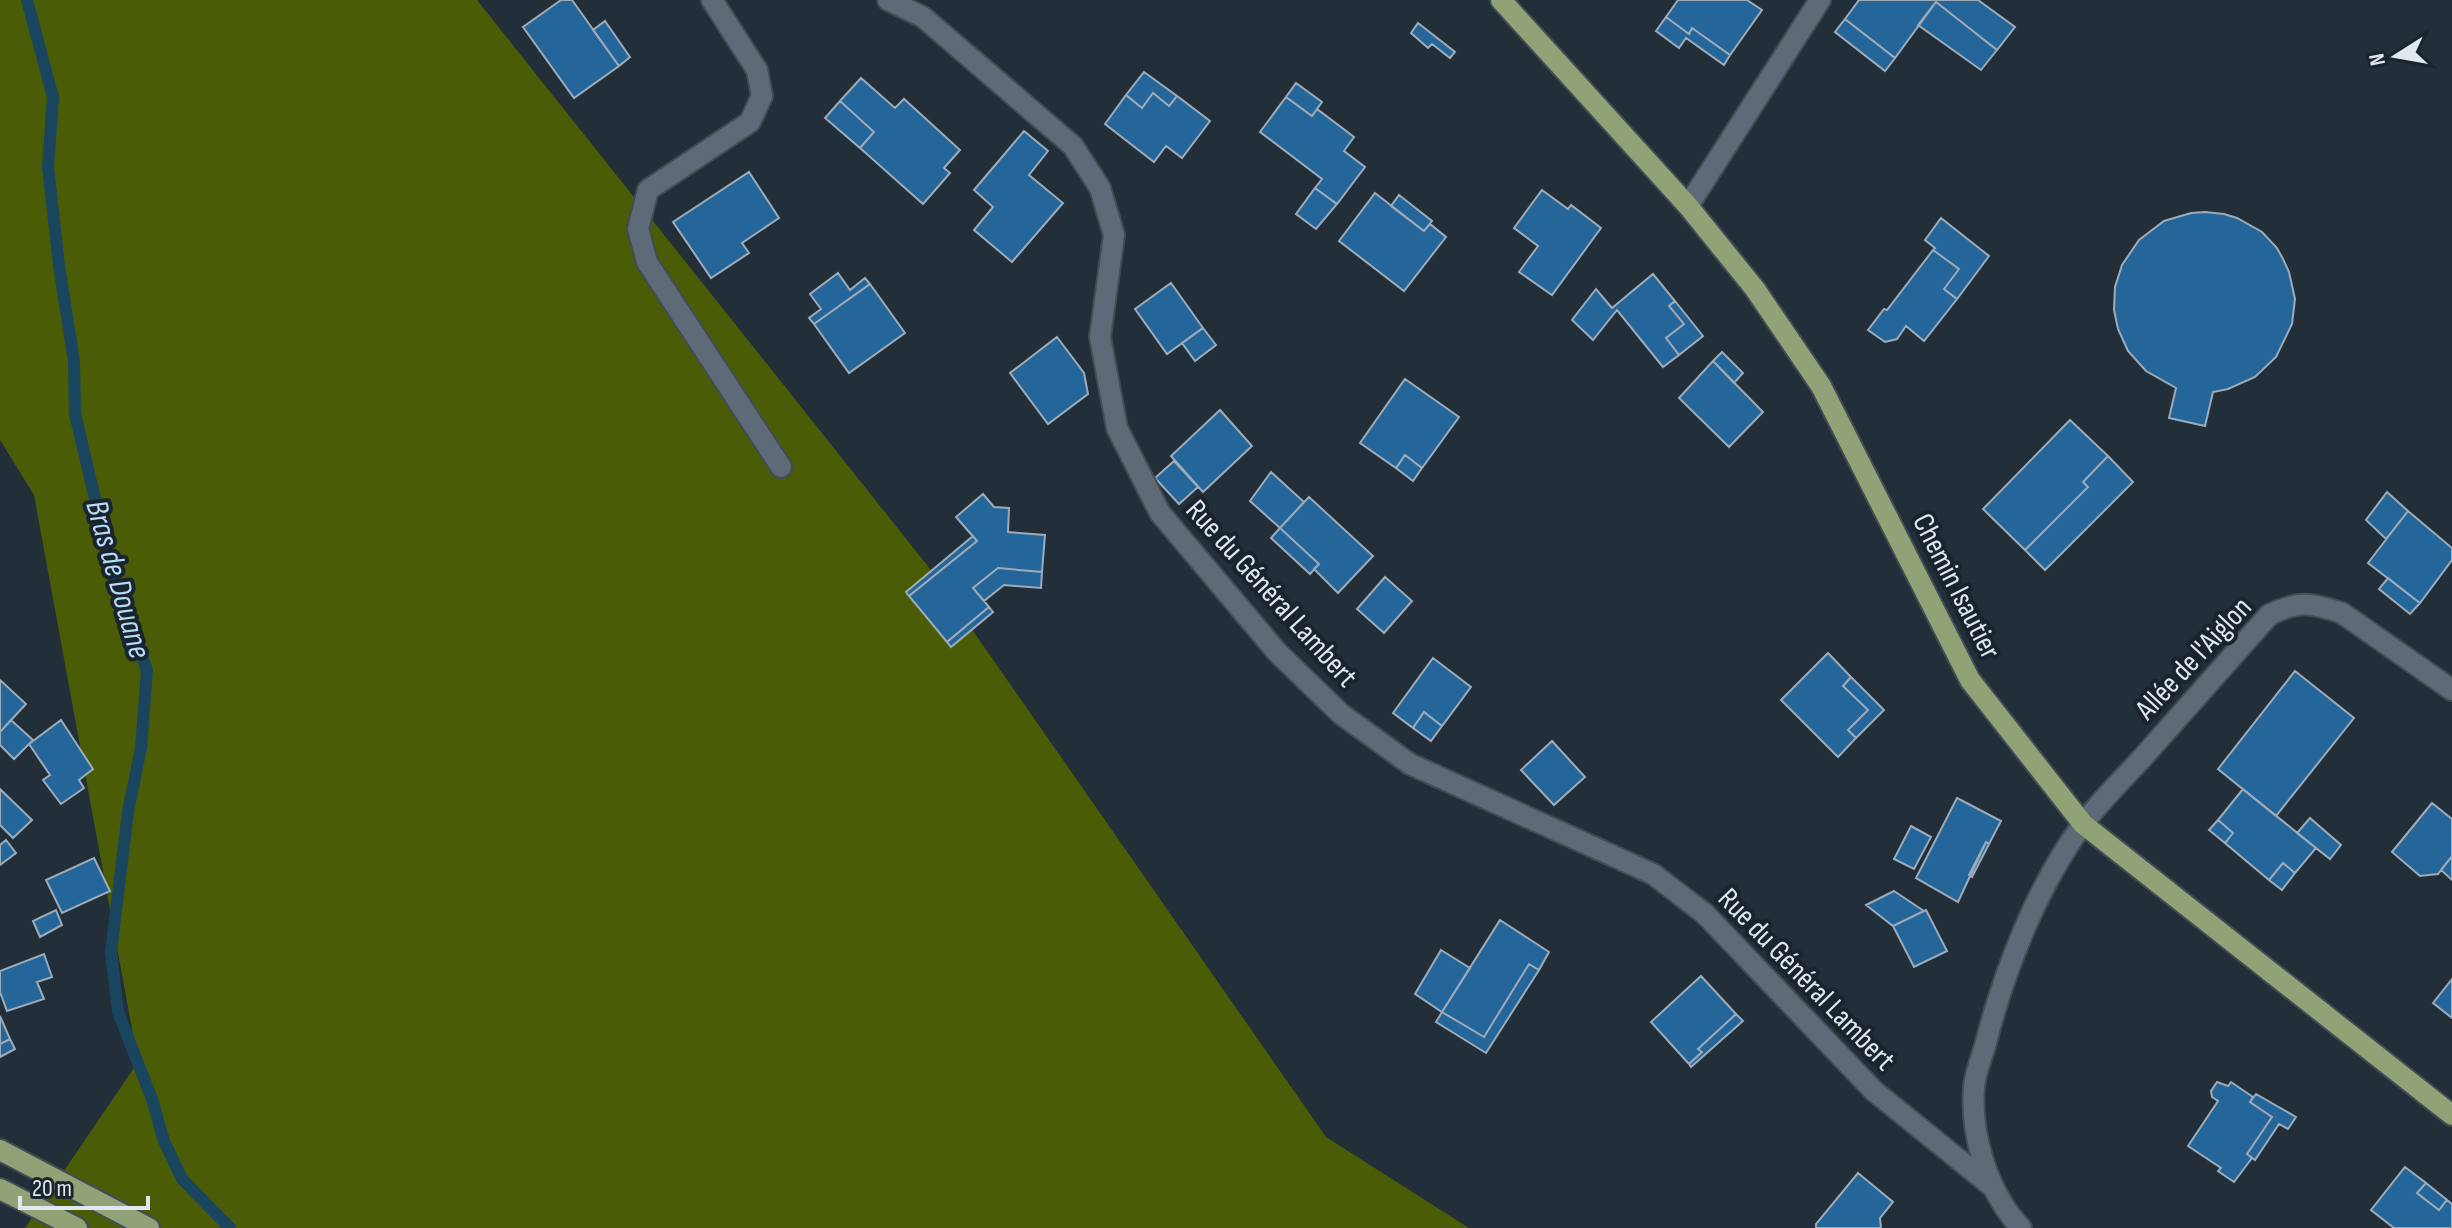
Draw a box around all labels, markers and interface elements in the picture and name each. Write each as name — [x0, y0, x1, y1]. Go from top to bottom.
north arrow — [2356, 16, 2436, 96]
text: N — [2363, 51, 2392, 68]
street label: Rue du Général Lambert — [1178, 493, 1365, 695]
water label: Bras de Douane — [76, 496, 159, 663]
street label: Chemin Isautier — [1904, 508, 2008, 665]
street label: Allée de l'Aiglon — [2127, 590, 2259, 728]
street label: Rue du Général Lambert — [1710, 881, 1902, 1078]
scale bar — [20, 1160, 148, 1210]
text: 20 m — [32, 1174, 72, 1203]

